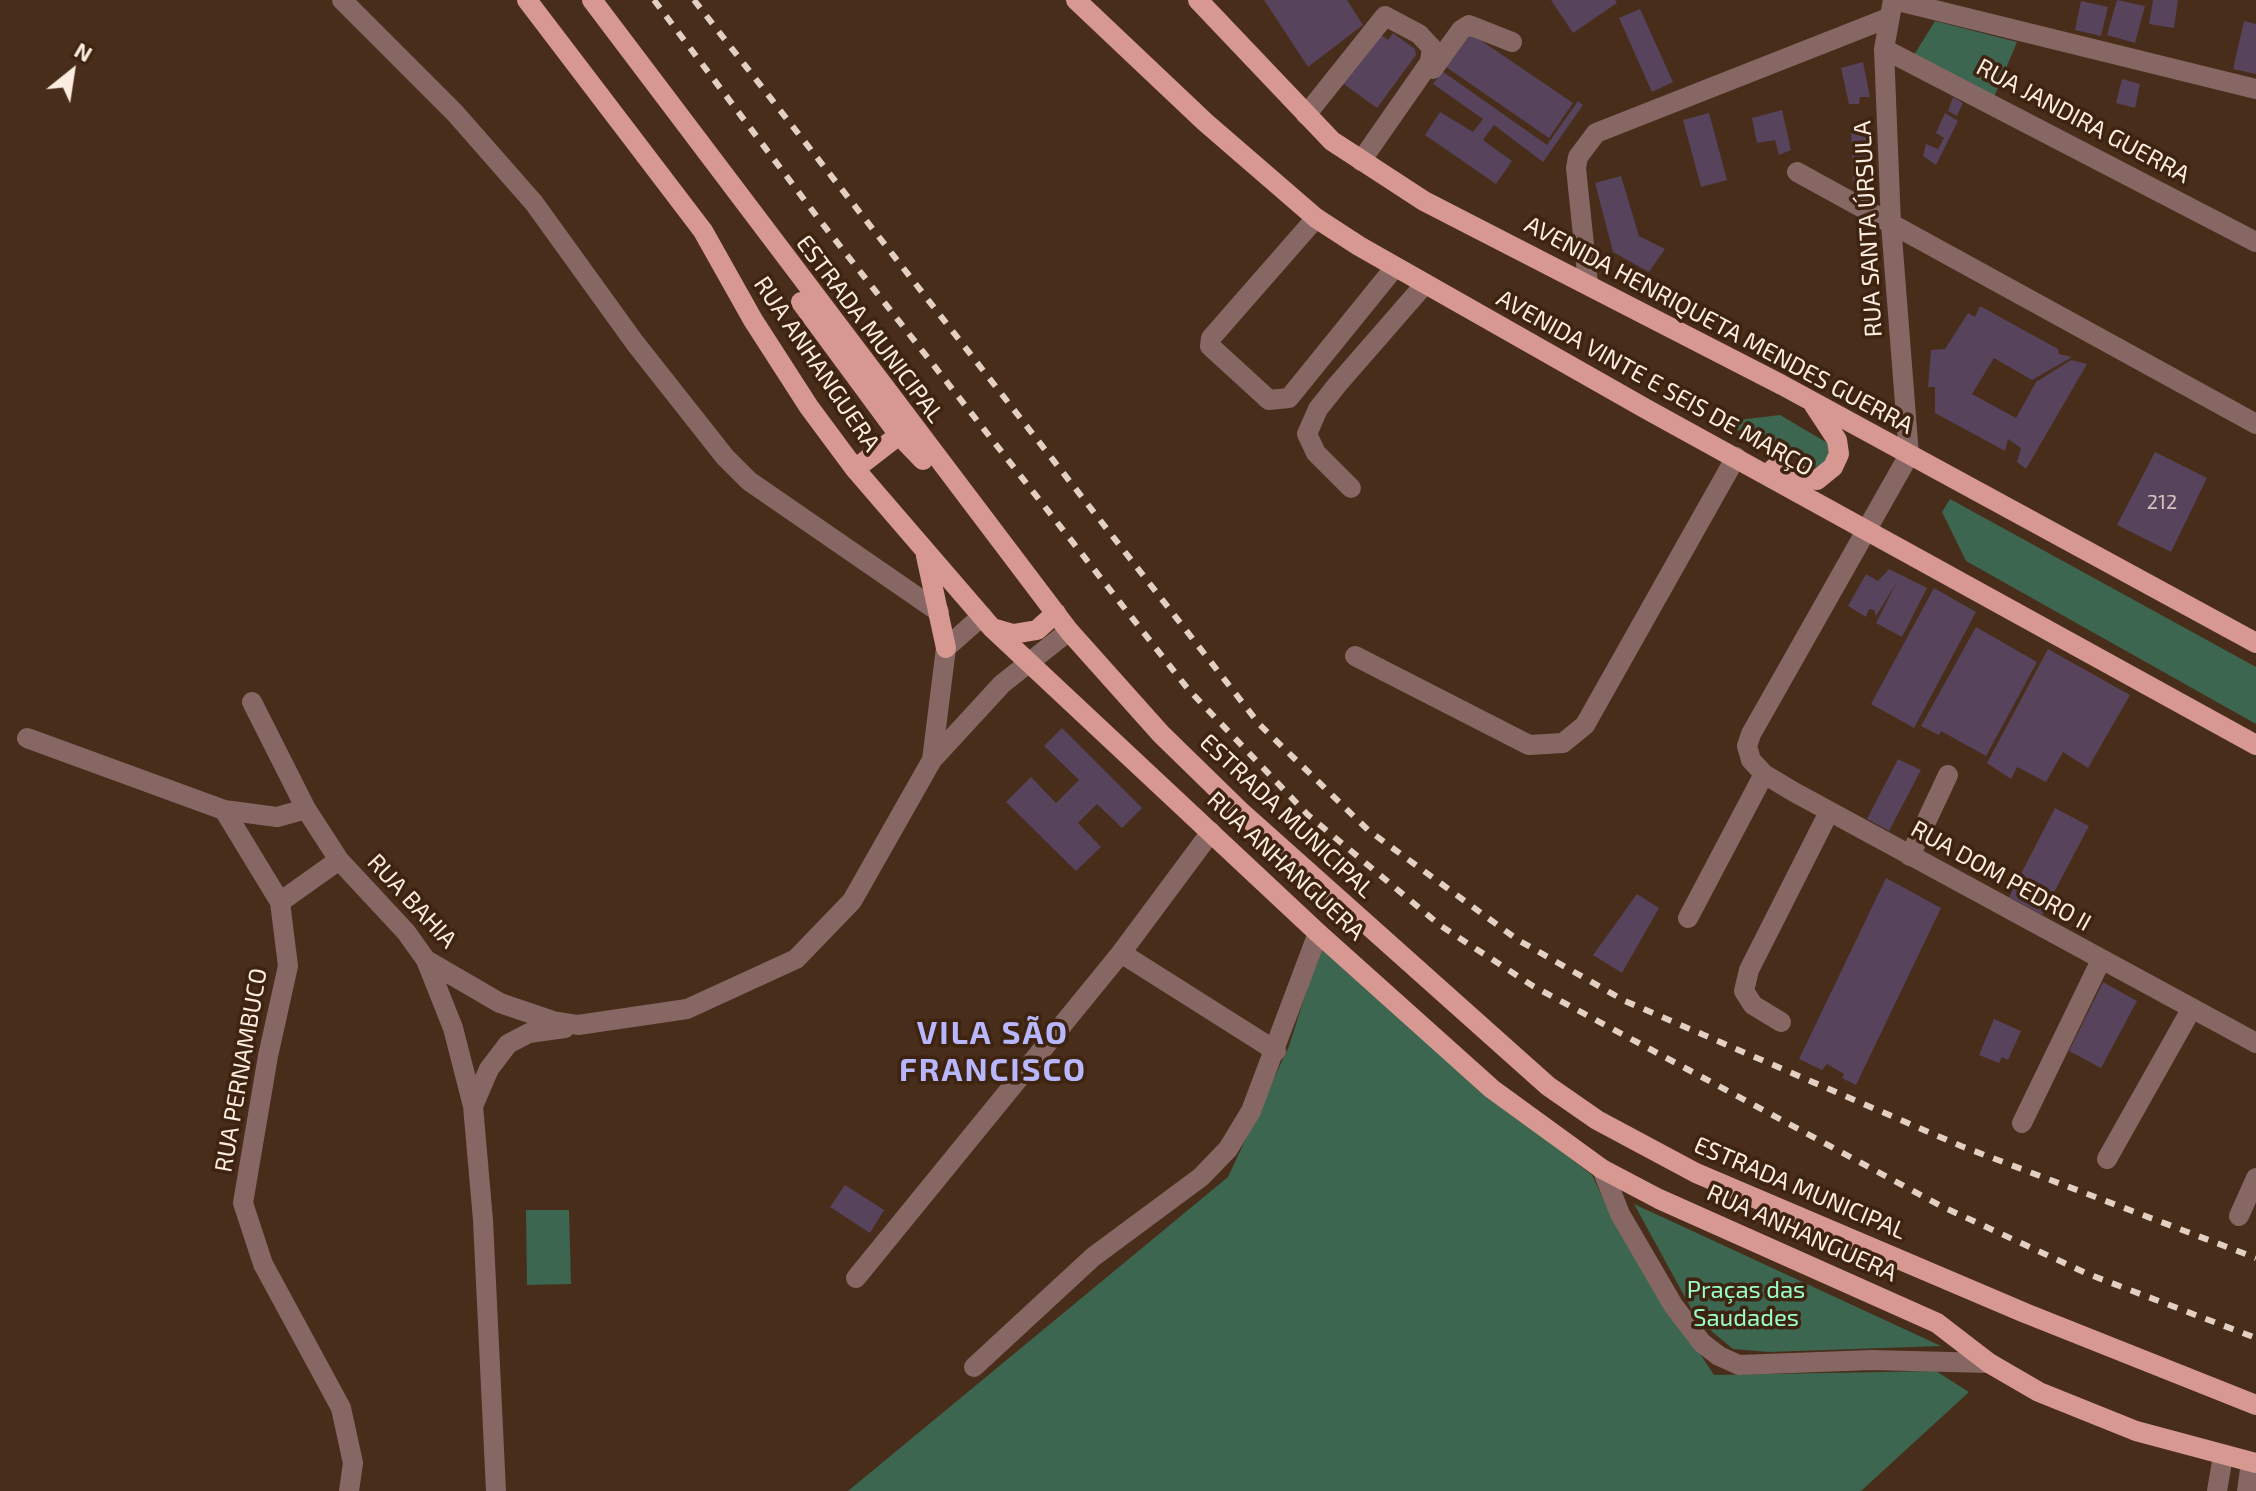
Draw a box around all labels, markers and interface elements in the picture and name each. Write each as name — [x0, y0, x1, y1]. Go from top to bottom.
north arrow — [32, 32, 112, 112]
text: N — [71, 36, 97, 66]
street label: RUA JANDIRA GUERRA — [1971, 53, 2195, 189]
street label: RUA SANTA ÚRSULA — [1848, 120, 1888, 338]
street label: AVENIDA HENRIQUETA MENDES GUERRA — [1520, 210, 1918, 440]
street label: ESTRADA MUNICIPAL — [790, 229, 950, 429]
street label: RUA ANHANGUERA — [748, 271, 886, 457]
street label: AVENIDA VINTE E SEIS DE MARÇO — [1492, 284, 1818, 482]
house number: 212 — [2147, 490, 2177, 514]
street label: ESTRADA MUNICIPAL — [1194, 728, 1380, 904]
street label: RUA ANHANGUERA — [1201, 786, 1371, 946]
street label: RUA DOM PEDRO II — [1906, 815, 2096, 937]
street label: RUA BAHIA — [361, 848, 463, 954]
street label: RUA PERNAMBUCO — [209, 966, 273, 1174]
district label: VILA SÃO FRANCISCO — [899, 1014, 1087, 1089]
street label: ESTRADA MUNICIPAL — [1690, 1130, 1910, 1246]
street label: RUA ANHANGUERA — [1703, 1178, 1901, 1288]
park label: Praças das Saudades — [1687, 1276, 1805, 1332]

